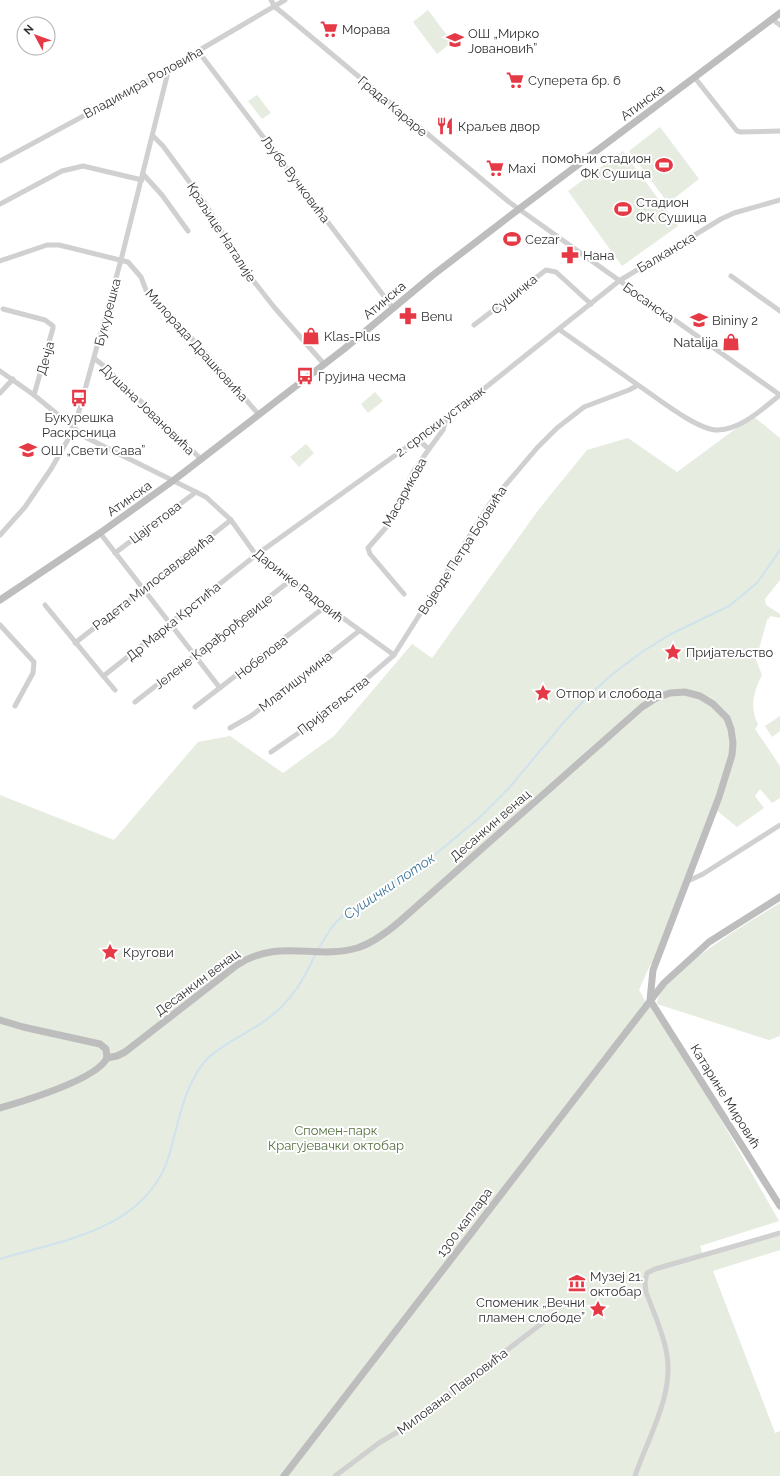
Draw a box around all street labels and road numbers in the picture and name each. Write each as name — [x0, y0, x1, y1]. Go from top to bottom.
street label: Владимира Роловића — [81, 43, 205, 121]
street label: Града Караре — [355, 73, 431, 140]
street label: Атинска — [618, 81, 667, 124]
street label: Љубе Вучковића — [258, 133, 333, 226]
street label: Краљице Наталије — [184, 180, 259, 285]
street label: Балканска — [634, 229, 698, 276]
street label: Сушичка — [488, 271, 540, 317]
street label: Букурешка — [91, 277, 124, 347]
street label: Атинска — [360, 278, 409, 322]
street label: Босанска — [620, 279, 677, 325]
street label: Милорада Драшковића — [142, 286, 251, 405]
street label: Дечја — [34, 340, 57, 377]
street label: Душана Јовановића — [98, 361, 198, 458]
street label: 2. српски устанак — [393, 383, 488, 460]
street label: Масарикова — [379, 455, 430, 529]
street label: Атинска — [104, 478, 154, 519]
street label: Војводе Петра Бојовића — [415, 483, 510, 617]
street label: Цајгетова — [127, 498, 184, 547]
street label: Радета Милосављевића — [90, 529, 217, 633]
street label: Даринке Радовић — [251, 546, 347, 625]
street label: Др Марка Крстића — [123, 579, 223, 664]
street label: Јелене Карађорђевице — [151, 590, 276, 692]
street label: Нобелова — [232, 632, 290, 682]
street label: Млатишумина — [256, 648, 335, 715]
street label: Пријатељства — [295, 673, 372, 738]
street label: Десанкин венац — [447, 786, 534, 864]
street label: Десанкин венац — [152, 946, 243, 1019]
street label: Катарине Мировић — [687, 1041, 764, 1151]
street label: 1300 каплара — [434, 1185, 495, 1260]
street label: Милована Павловића — [394, 1345, 510, 1438]

